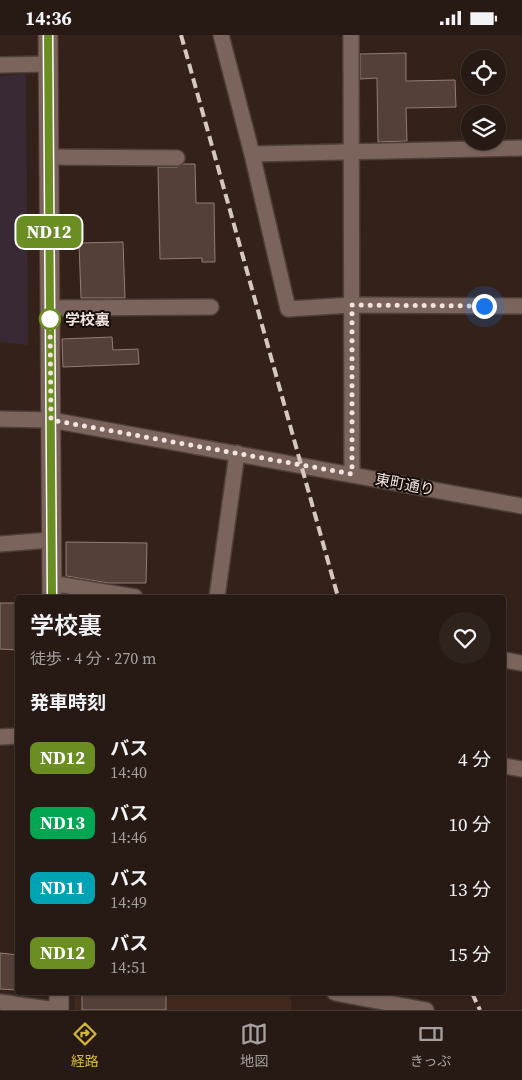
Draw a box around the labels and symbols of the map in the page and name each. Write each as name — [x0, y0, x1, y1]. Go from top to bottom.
line badge: ND12 — [14, 216, 84, 248]
your location — [472, 294, 497, 319]
marker: 学校裏 — [39, 308, 61, 330]
place label: 学校裏 — [65, 309, 110, 330]
street label: 東町通り — [374, 468, 436, 500]

